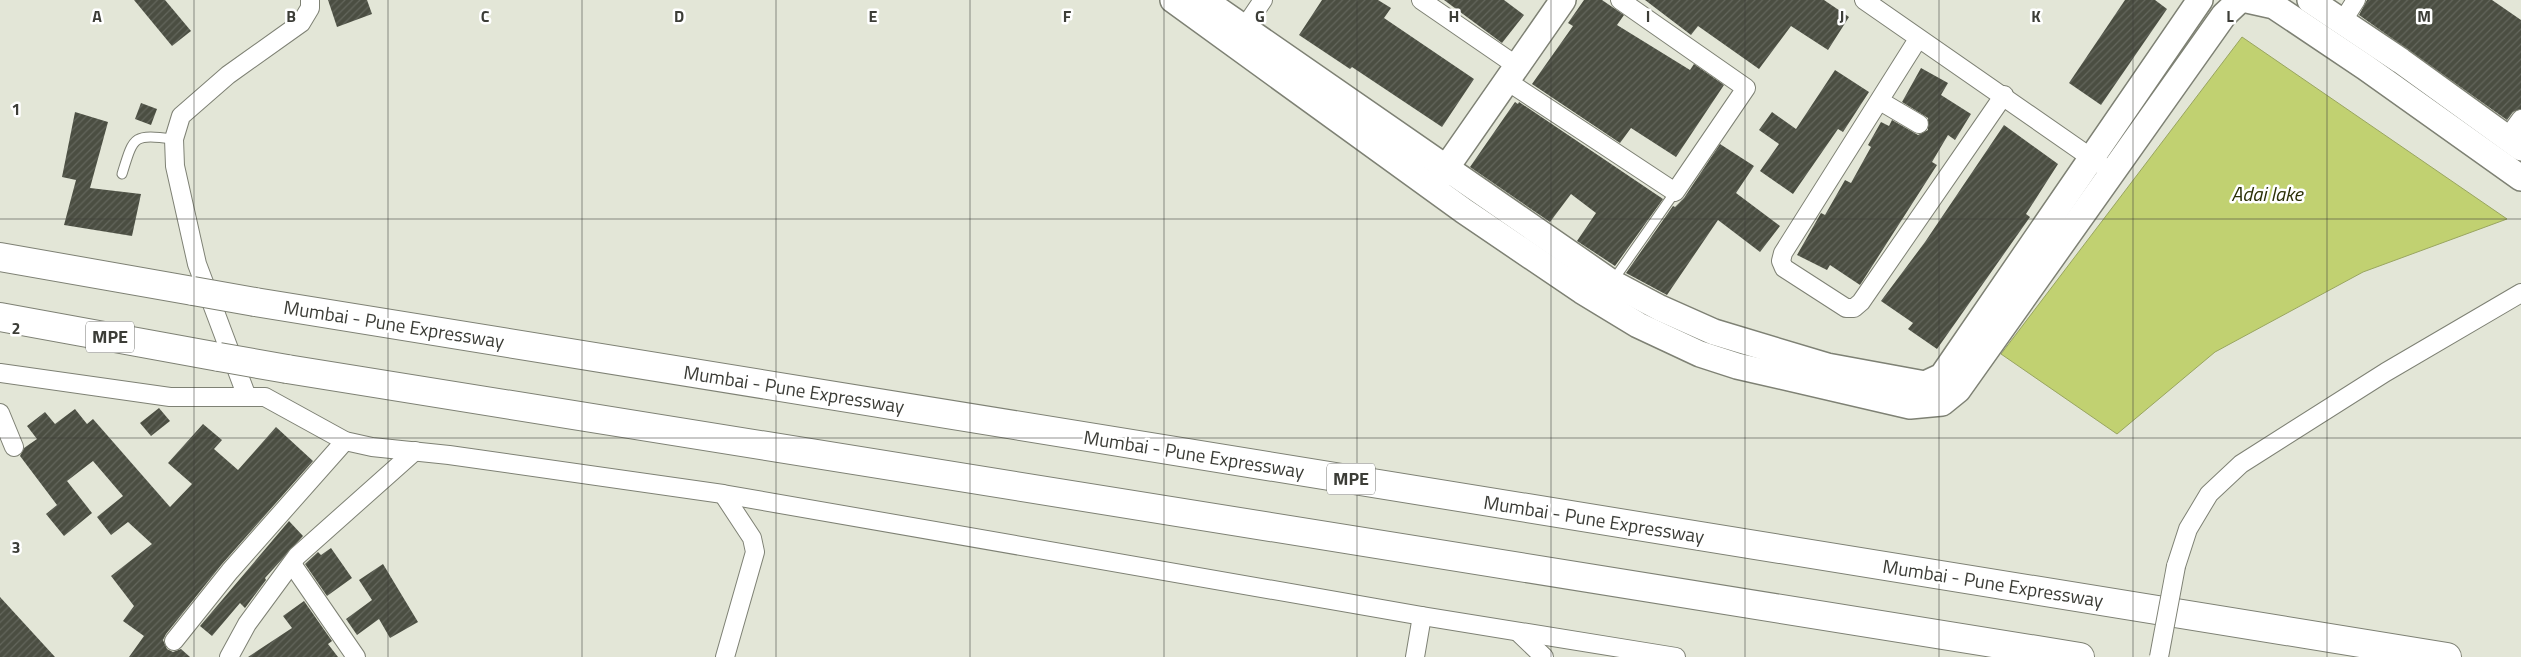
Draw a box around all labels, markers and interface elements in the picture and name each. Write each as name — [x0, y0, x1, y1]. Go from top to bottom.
text: A — [92, 4, 102, 28]
text: B — [286, 4, 296, 28]
text: C — [481, 4, 490, 28]
text: D — [674, 4, 684, 28]
text: E — [869, 4, 878, 28]
text: F — [1063, 4, 1072, 28]
text: G — [1255, 4, 1265, 28]
text: H — [1449, 4, 1459, 28]
text: I — [1646, 4, 1650, 28]
text: J — [1840, 4, 1844, 28]
text: K — [2031, 4, 2041, 28]
text: L — [2226, 4, 2234, 28]
text: M — [2417, 4, 2431, 28]
text: 1 — [12, 97, 20, 121]
water label: Adai lake — [2231, 178, 2305, 209]
street label: Mumbai - Pune Expressway — [282, 292, 507, 355]
text: 2 — [12, 316, 20, 340]
road number: MPE — [86, 322, 134, 352]
street label: Mumbai - Pune Expressway — [682, 357, 907, 420]
street label: Mumbai - Pune Expressway — [1082, 422, 1307, 485]
road number: MPE — [1327, 464, 1375, 494]
street label: Mumbai - Pune Expressway — [1482, 487, 1707, 550]
text: 3 — [12, 535, 20, 559]
street label: Mumbai - Pune Expressway — [1881, 551, 2106, 614]

